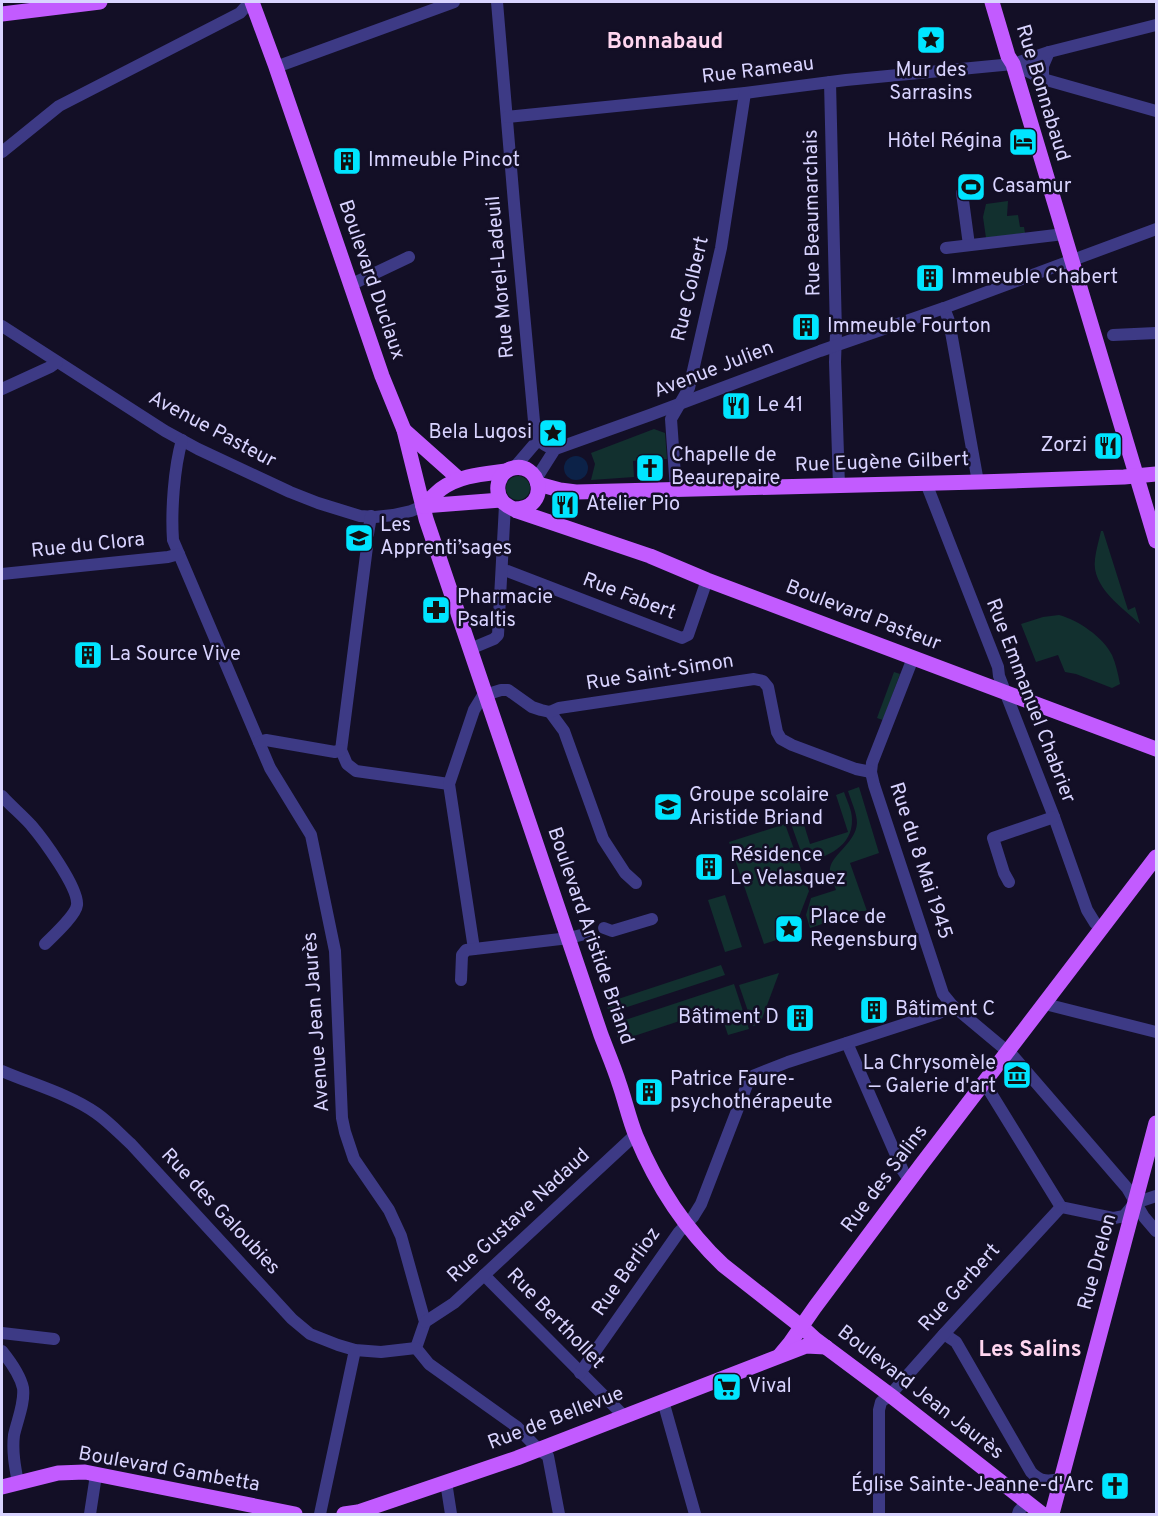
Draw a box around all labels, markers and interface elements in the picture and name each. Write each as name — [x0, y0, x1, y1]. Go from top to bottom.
street label: Rue Bonnabaud — [1009, 21, 1075, 165]
place icon: Mur des Sarrasins — [915, 24, 947, 56]
district label: Bonnabaud — [607, 29, 723, 56]
street label: Rue Rameau — [700, 51, 816, 91]
place label: Mur des Sarrasins — [889, 58, 973, 107]
hotel icon: Hôtel Régina — [1007, 126, 1039, 158]
street label: Rue Beaumarchais — [799, 129, 827, 297]
place label: Hôtel Régina — [887, 129, 1002, 155]
building icon: Immeuble Pincot — [331, 145, 363, 177]
place label: Immeuble Pincot — [368, 148, 520, 174]
sports icon: Casamur — [955, 171, 987, 203]
place label: Casamur — [992, 174, 1072, 200]
street label: Rue Morel-Ladeuil — [481, 194, 521, 360]
street label: Boulevard Duclaux — [331, 197, 411, 363]
street label: Rue Colbert — [666, 234, 716, 344]
building icon: Immeuble Chabert — [914, 262, 946, 294]
place label: Immeuble Chabert — [951, 265, 1118, 291]
building icon: Immeuble Fourton — [790, 311, 822, 343]
place label: Immeuble Fourton — [827, 314, 991, 340]
street label: Avenue Julien — [650, 335, 778, 405]
street label: Avenue Pasteur — [144, 385, 280, 475]
restaurant icon: Le 41 — [720, 390, 752, 422]
place label: Le 41 — [757, 393, 804, 419]
place icon: Bela Lugosi — [537, 417, 569, 449]
place label: Bela Lugosi — [429, 420, 532, 446]
restaurant icon: Zorzi — [1092, 430, 1124, 462]
place label: Zorzi — [1041, 433, 1087, 459]
place label: Chapelle de Beaurepaire — [671, 443, 780, 492]
street label: Rue Eugène Gilbert — [794, 447, 970, 479]
church icon: Chapelle de Beaurepaire — [634, 452, 666, 484]
restaurant icon: Atelier Pio — [549, 489, 581, 521]
place label: Atelier Pio — [586, 492, 680, 518]
place label: Les Apprenti’sages — [380, 513, 512, 562]
school or university icon: Les Apprenti’sages — [343, 522, 375, 554]
street label: Rue du Clora — [30, 527, 146, 565]
street label: Rue Fabert — [579, 567, 679, 627]
street label: Boulevard Pasteur — [782, 574, 945, 658]
place label: Pharmacie Psaltis — [457, 585, 553, 634]
pharmacy icon: Pharmacie Psaltis — [420, 594, 452, 626]
street label: Rue Emmanuel Chabrier — [979, 595, 1081, 807]
building icon: La Source Vive — [72, 639, 104, 671]
place label: La Source Vive — [109, 642, 241, 668]
street label: Rue Saint-Simon — [584, 648, 736, 698]
street label: Rue du 8 Mai 1945 — [882, 779, 958, 943]
place label: Groupe scolaire Aristide Briand — [689, 783, 829, 832]
school or university icon: Groupe scolaire Aristide Briand — [652, 791, 684, 823]
street label: Boulevard Aristide Briand — [541, 824, 639, 1048]
place label: Résidence Le Velasquez — [730, 843, 846, 892]
building icon: Résidence Le Velasquez — [693, 851, 725, 883]
place label: Place de Regensburg — [810, 905, 918, 954]
place icon: Place de Regensburg — [773, 913, 805, 945]
street label: Avenue Jean Jaurès — [298, 931, 336, 1113]
building icon: Bâtiment C — [858, 994, 890, 1026]
place label: Bâtiment C — [895, 997, 995, 1023]
building icon: Bâtiment D — [784, 1002, 816, 1034]
place label: Bâtiment D — [678, 1005, 779, 1031]
place label: La Chrysomèle — Galerie d'art — [863, 1051, 996, 1100]
museum icon: La Chrysomèle — Galerie d'art — [1001, 1059, 1033, 1091]
place label: Patrice Faure- psychothérapeute — [670, 1067, 833, 1116]
building icon: Patrice Faure- psychothérapeute — [633, 1076, 665, 1108]
street label: Rue des Salins — [836, 1120, 934, 1238]
street label: Rue des Galoubies — [155, 1143, 285, 1281]
street label: Rue Gustave Nadaud — [442, 1143, 596, 1289]
street label: Rue Drelon — [1073, 1211, 1123, 1313]
street label: Rue Berlioz — [587, 1222, 667, 1322]
street label: Rue Gerbert — [913, 1238, 1007, 1338]
street label: Rue Berthollet — [500, 1263, 610, 1375]
street label: Boulevard Jean Jaurès — [832, 1320, 1008, 1466]
district label: Les Salins — [978, 1337, 1082, 1364]
supermarket icon: Vival — [711, 1371, 743, 1403]
place label: Vival — [748, 1374, 792, 1400]
street label: Rue de Bellevue — [484, 1381, 628, 1457]
street label: Boulevard Gambetta — [76, 1441, 262, 1499]
church icon: Église Sainte-Jeanne-d'Arc — [1099, 1470, 1131, 1502]
place label: Église Sainte-Jeanne-d'Arc — [851, 1471, 1094, 1499]

